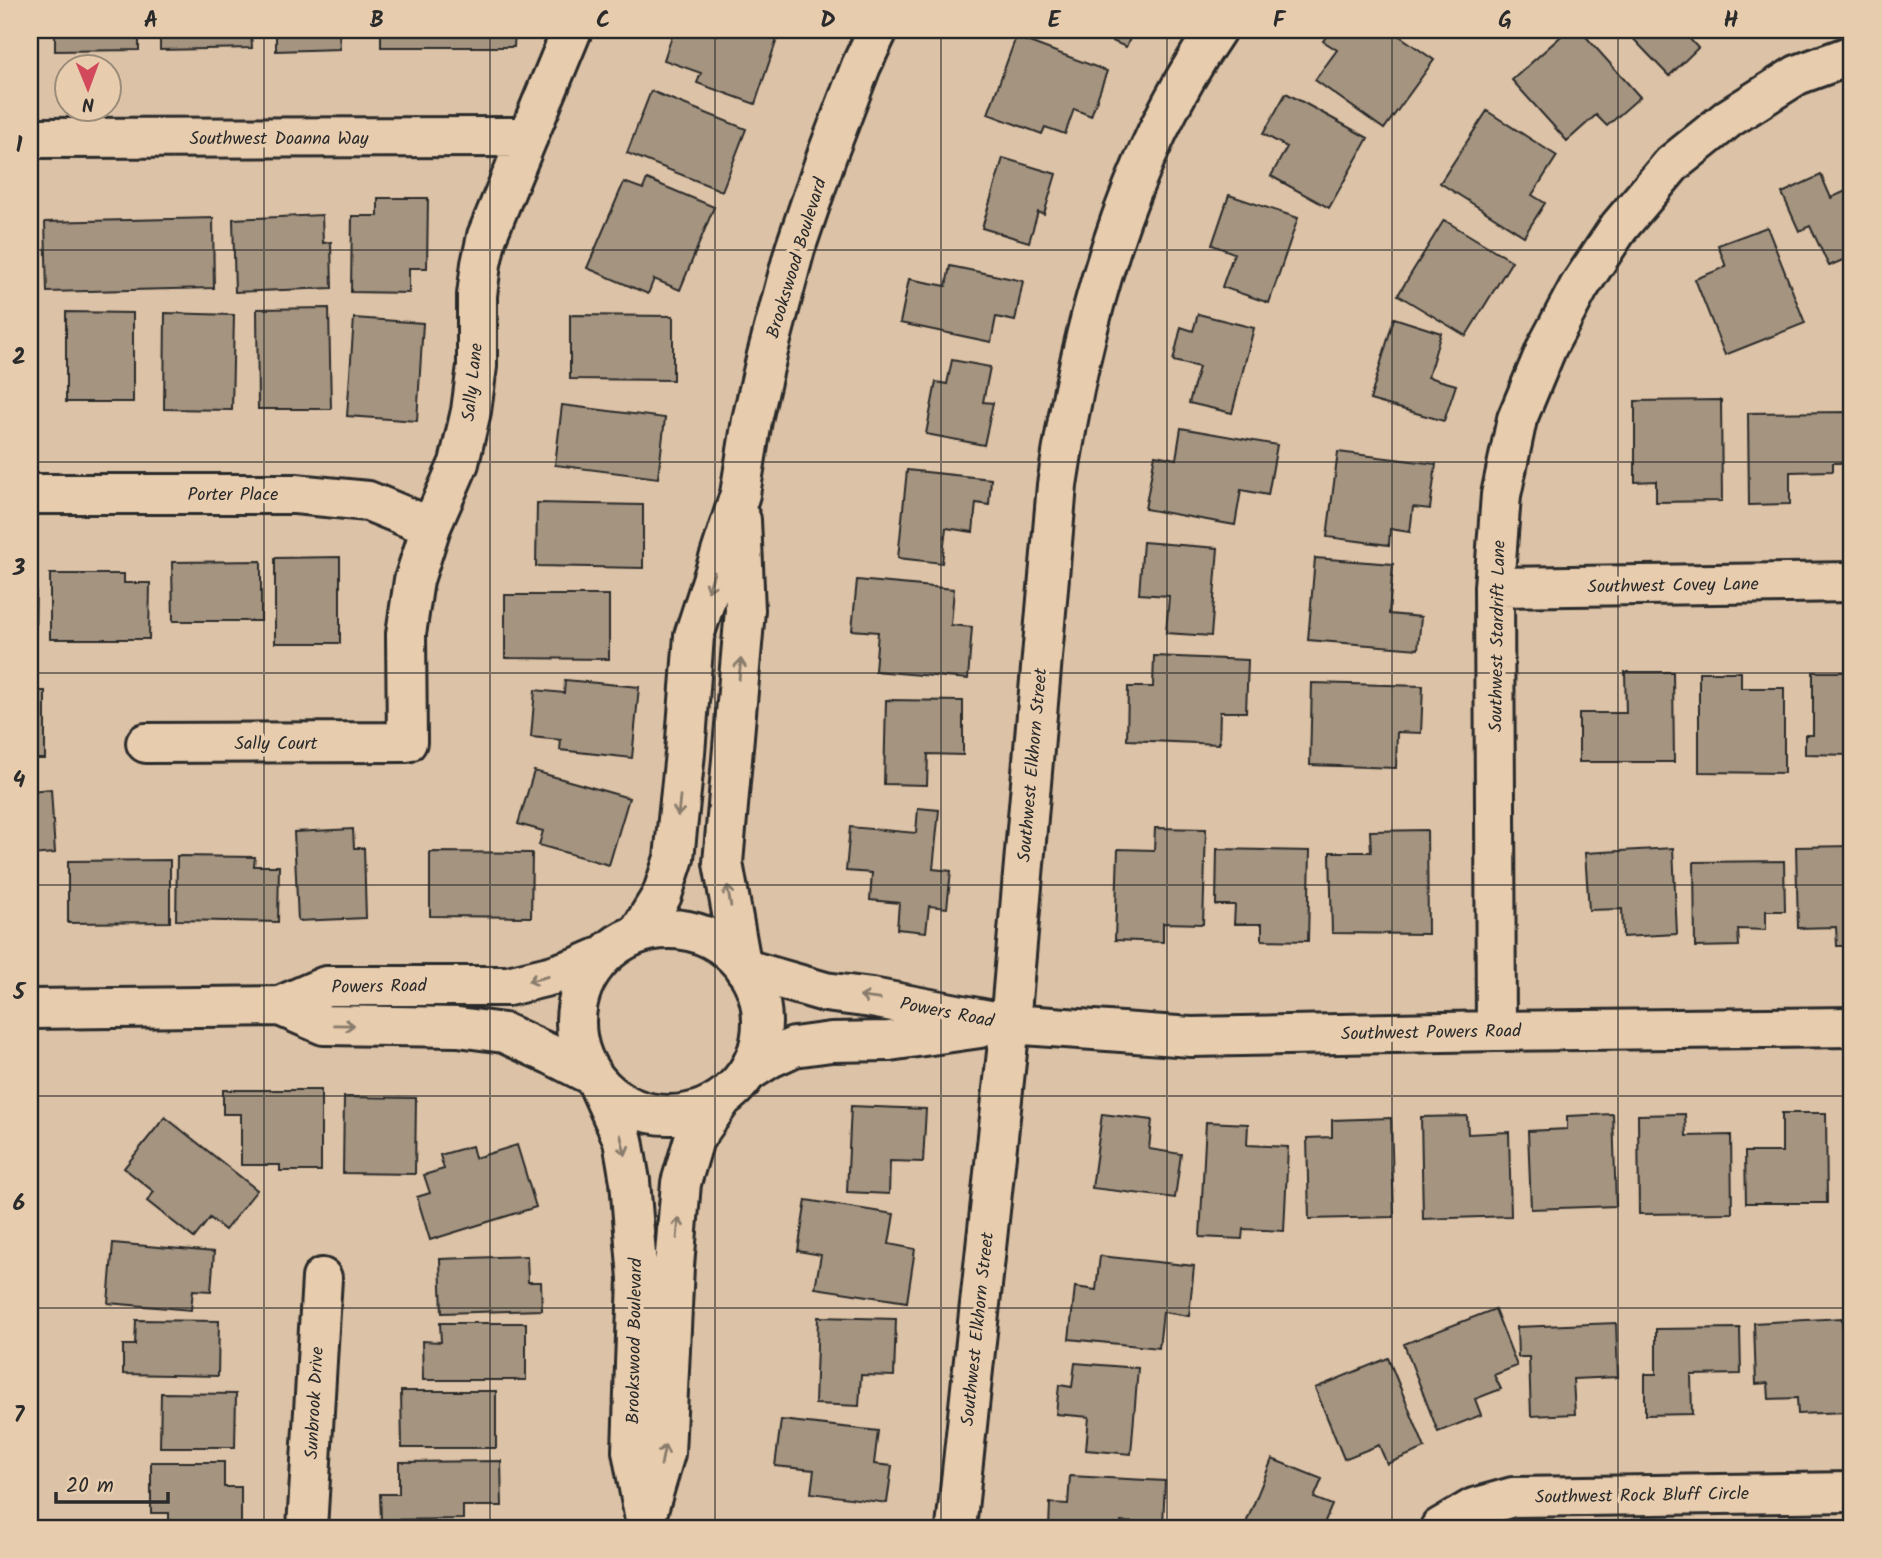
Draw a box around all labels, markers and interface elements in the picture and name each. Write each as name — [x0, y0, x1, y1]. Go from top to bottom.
text: A — [144, 3, 158, 39]
text: B — [370, 3, 384, 39]
text: C — [596, 3, 610, 39]
text: D — [820, 3, 836, 39]
text: E — [1048, 3, 1062, 39]
text: F — [1273, 3, 1287, 39]
text: G — [1498, 3, 1512, 39]
text: H — [1724, 3, 1739, 39]
north arrow — [52, 52, 122, 122]
text: N — [82, 88, 95, 118]
street label: Southwest Doanna Way — [189, 125, 369, 154]
text: 1 — [16, 128, 23, 164]
street label: Brookswood Boulevard — [759, 174, 836, 342]
text: 2 — [12, 340, 26, 376]
street label: Sally Lane — [455, 342, 492, 423]
street label: Porter Place — [188, 481, 278, 510]
street label: Southwest Stardrift Lane — [1482, 540, 1515, 732]
text: 3 — [12, 551, 26, 587]
one-way arrow — [704, 571, 717, 593]
street label: Southwest Covey Lane — [1587, 571, 1759, 602]
one-way arrow — [734, 659, 747, 681]
street label: Southwest Elkhorn Street — [1011, 666, 1057, 863]
street label: Sally Court — [235, 730, 319, 759]
text: 4 — [13, 763, 26, 799]
one-way arrow — [672, 794, 685, 817]
one-way arrow — [722, 885, 735, 908]
street label: Powers Road — [331, 972, 428, 1003]
one-way arrow — [528, 973, 550, 986]
text: 5 — [12, 975, 27, 1011]
street label: Powers Road — [897, 990, 997, 1037]
one-way arrow — [859, 991, 882, 1004]
street label: Southwest Powers Road — [1341, 1017, 1522, 1050]
one-way arrow — [332, 1019, 355, 1032]
one-way arrow — [617, 1133, 630, 1156]
text: 6 — [13, 1186, 25, 1222]
one-way arrow — [672, 1217, 685, 1240]
street label: Southwest Elkhorn Street — [954, 1230, 1003, 1427]
street label: Brookswood Boulevard — [620, 1257, 651, 1424]
street label: Sunbrook Drive — [298, 1346, 333, 1460]
text: 7 — [14, 1398, 26, 1434]
one-way arrow — [657, 1444, 671, 1467]
scale bar — [56, 1460, 168, 1504]
text: 20 m — [66, 1470, 114, 1503]
street label: Southwest Rock Bluff Circle — [1535, 1480, 1749, 1513]

